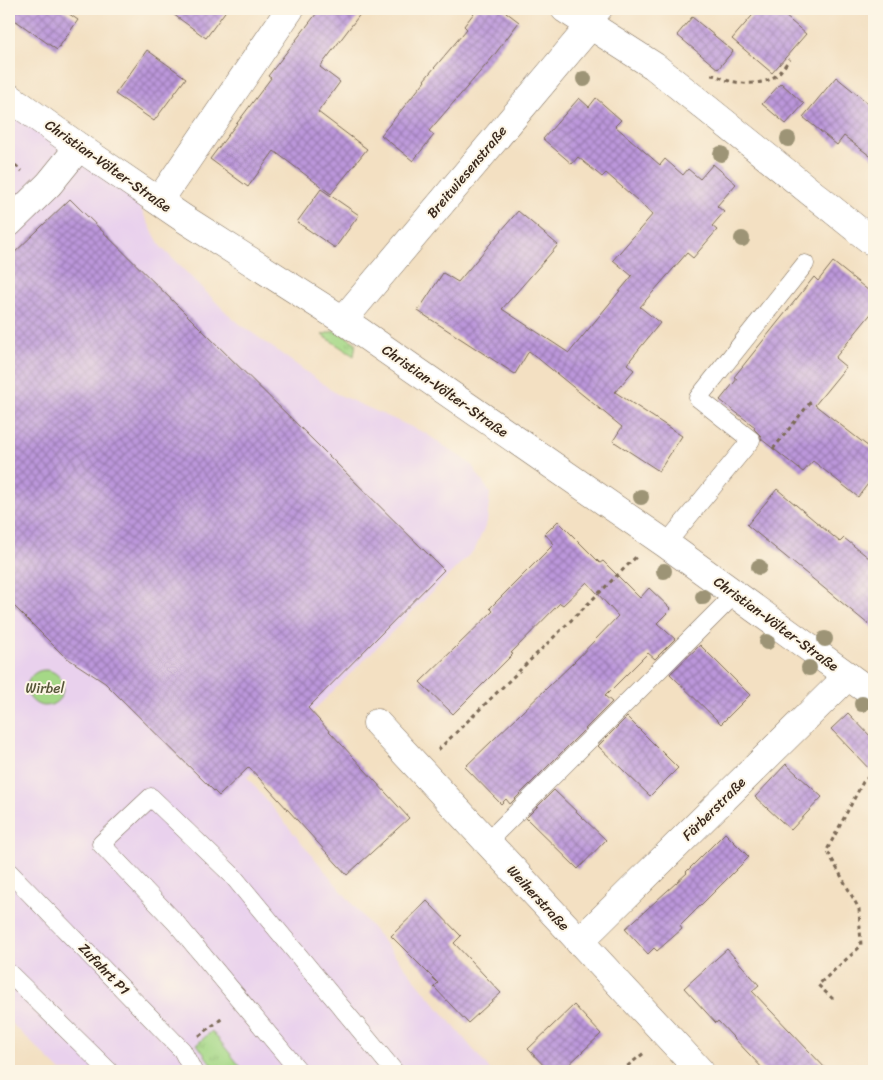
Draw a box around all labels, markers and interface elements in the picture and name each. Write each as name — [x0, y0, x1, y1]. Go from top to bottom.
street label: Christian-Völter-Straße — [39, 113, 177, 219]
street label: Breitwiesenstraße — [420, 120, 514, 224]
street label: Christian-Völter-Straße — [376, 338, 514, 444]
street label: Christian-Völter-Straße — [708, 570, 844, 678]
park label: Wirbel — [25, 676, 66, 701]
street label: Färberstraße — [676, 771, 752, 847]
street label: Weiherstraße — [500, 859, 576, 937]
street label: Zufahrt P1 — [72, 937, 136, 1001]

